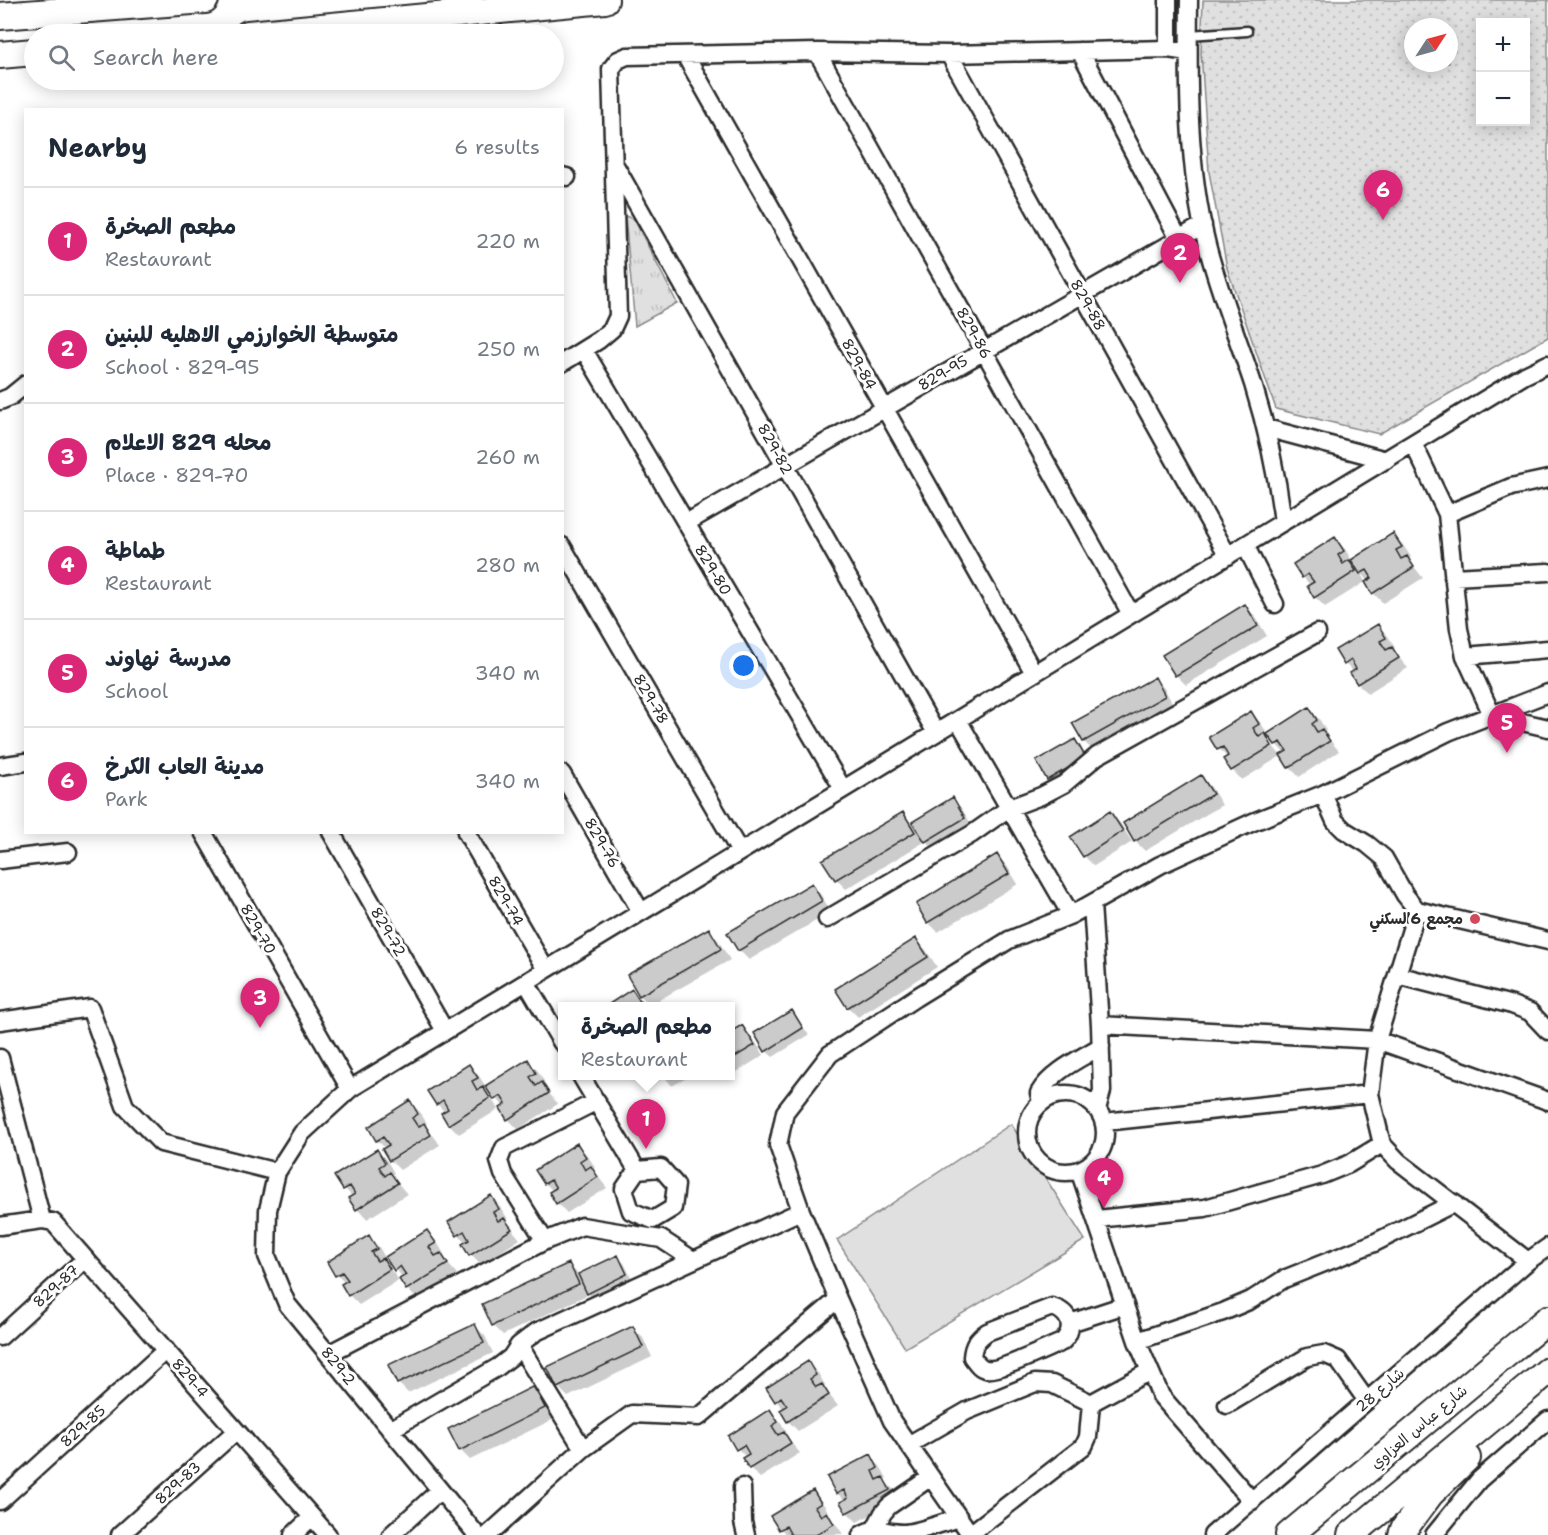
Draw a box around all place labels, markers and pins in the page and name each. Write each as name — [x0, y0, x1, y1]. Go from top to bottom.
pin: 6 — [1364, 170, 1402, 220]
pin: 2 — [1160, 234, 1200, 283]
pin: 5 — [1488, 704, 1526, 753]
place label: مجمع 6السكني — [1370, 909, 1463, 933]
marker: مجمع 6السكني — [1468, 912, 1482, 926]
pin: 3 — [240, 978, 280, 1028]
pin: 1 — [626, 1100, 666, 1149]
pin: 4 — [1084, 1158, 1124, 1208]

